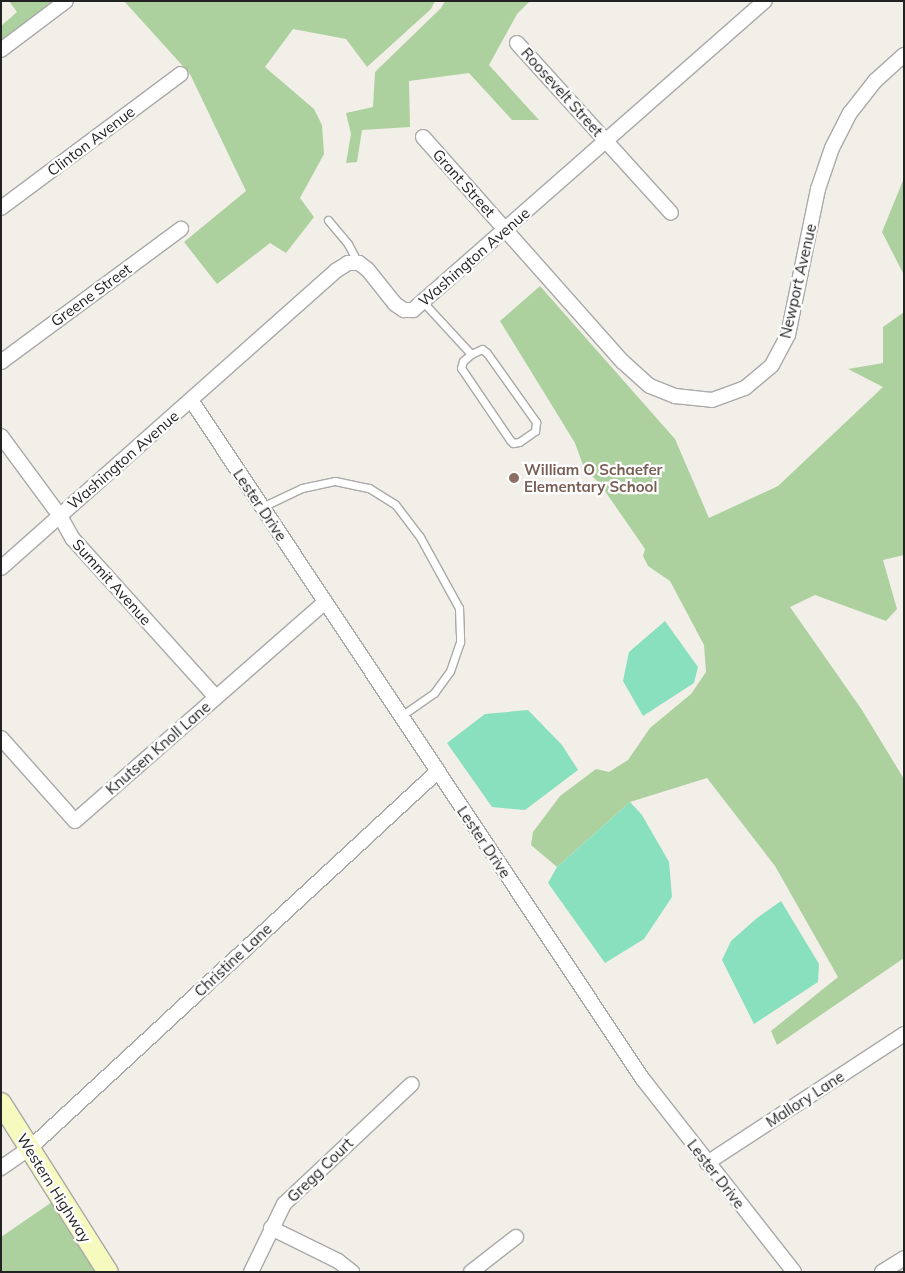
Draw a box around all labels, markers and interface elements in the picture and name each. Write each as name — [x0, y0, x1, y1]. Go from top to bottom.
street label: Roosevelt Street — [517, 44, 607, 140]
street label: Clinton Avenue — [44, 102, 138, 180]
street label: Grant Street — [429, 145, 499, 221]
street label: Washington Avenue — [415, 204, 533, 310]
street label: Newport Avenue — [776, 222, 820, 340]
street label: Greene Street — [47, 260, 135, 330]
street label: Washington Avenue — [64, 407, 182, 513]
place label: William O Schaefer Elementary School — [524, 460, 662, 495]
street label: Lester Drive — [229, 466, 291, 544]
marker: William O Schaefer Elementary School — [508, 472, 520, 484]
street label: Summit Avenue — [69, 535, 155, 629]
street label: Knutsen Knoll Lane — [102, 698, 214, 798]
street label: Lester Drive — [453, 803, 515, 881]
street label: Christine Lane — [191, 920, 275, 1000]
street label: Mallory Lane — [763, 1067, 847, 1131]
street label: Western Highway — [13, 1130, 95, 1246]
street label: Gregg Court — [283, 1134, 357, 1206]
street label: Lester Drive — [683, 1136, 749, 1212]

